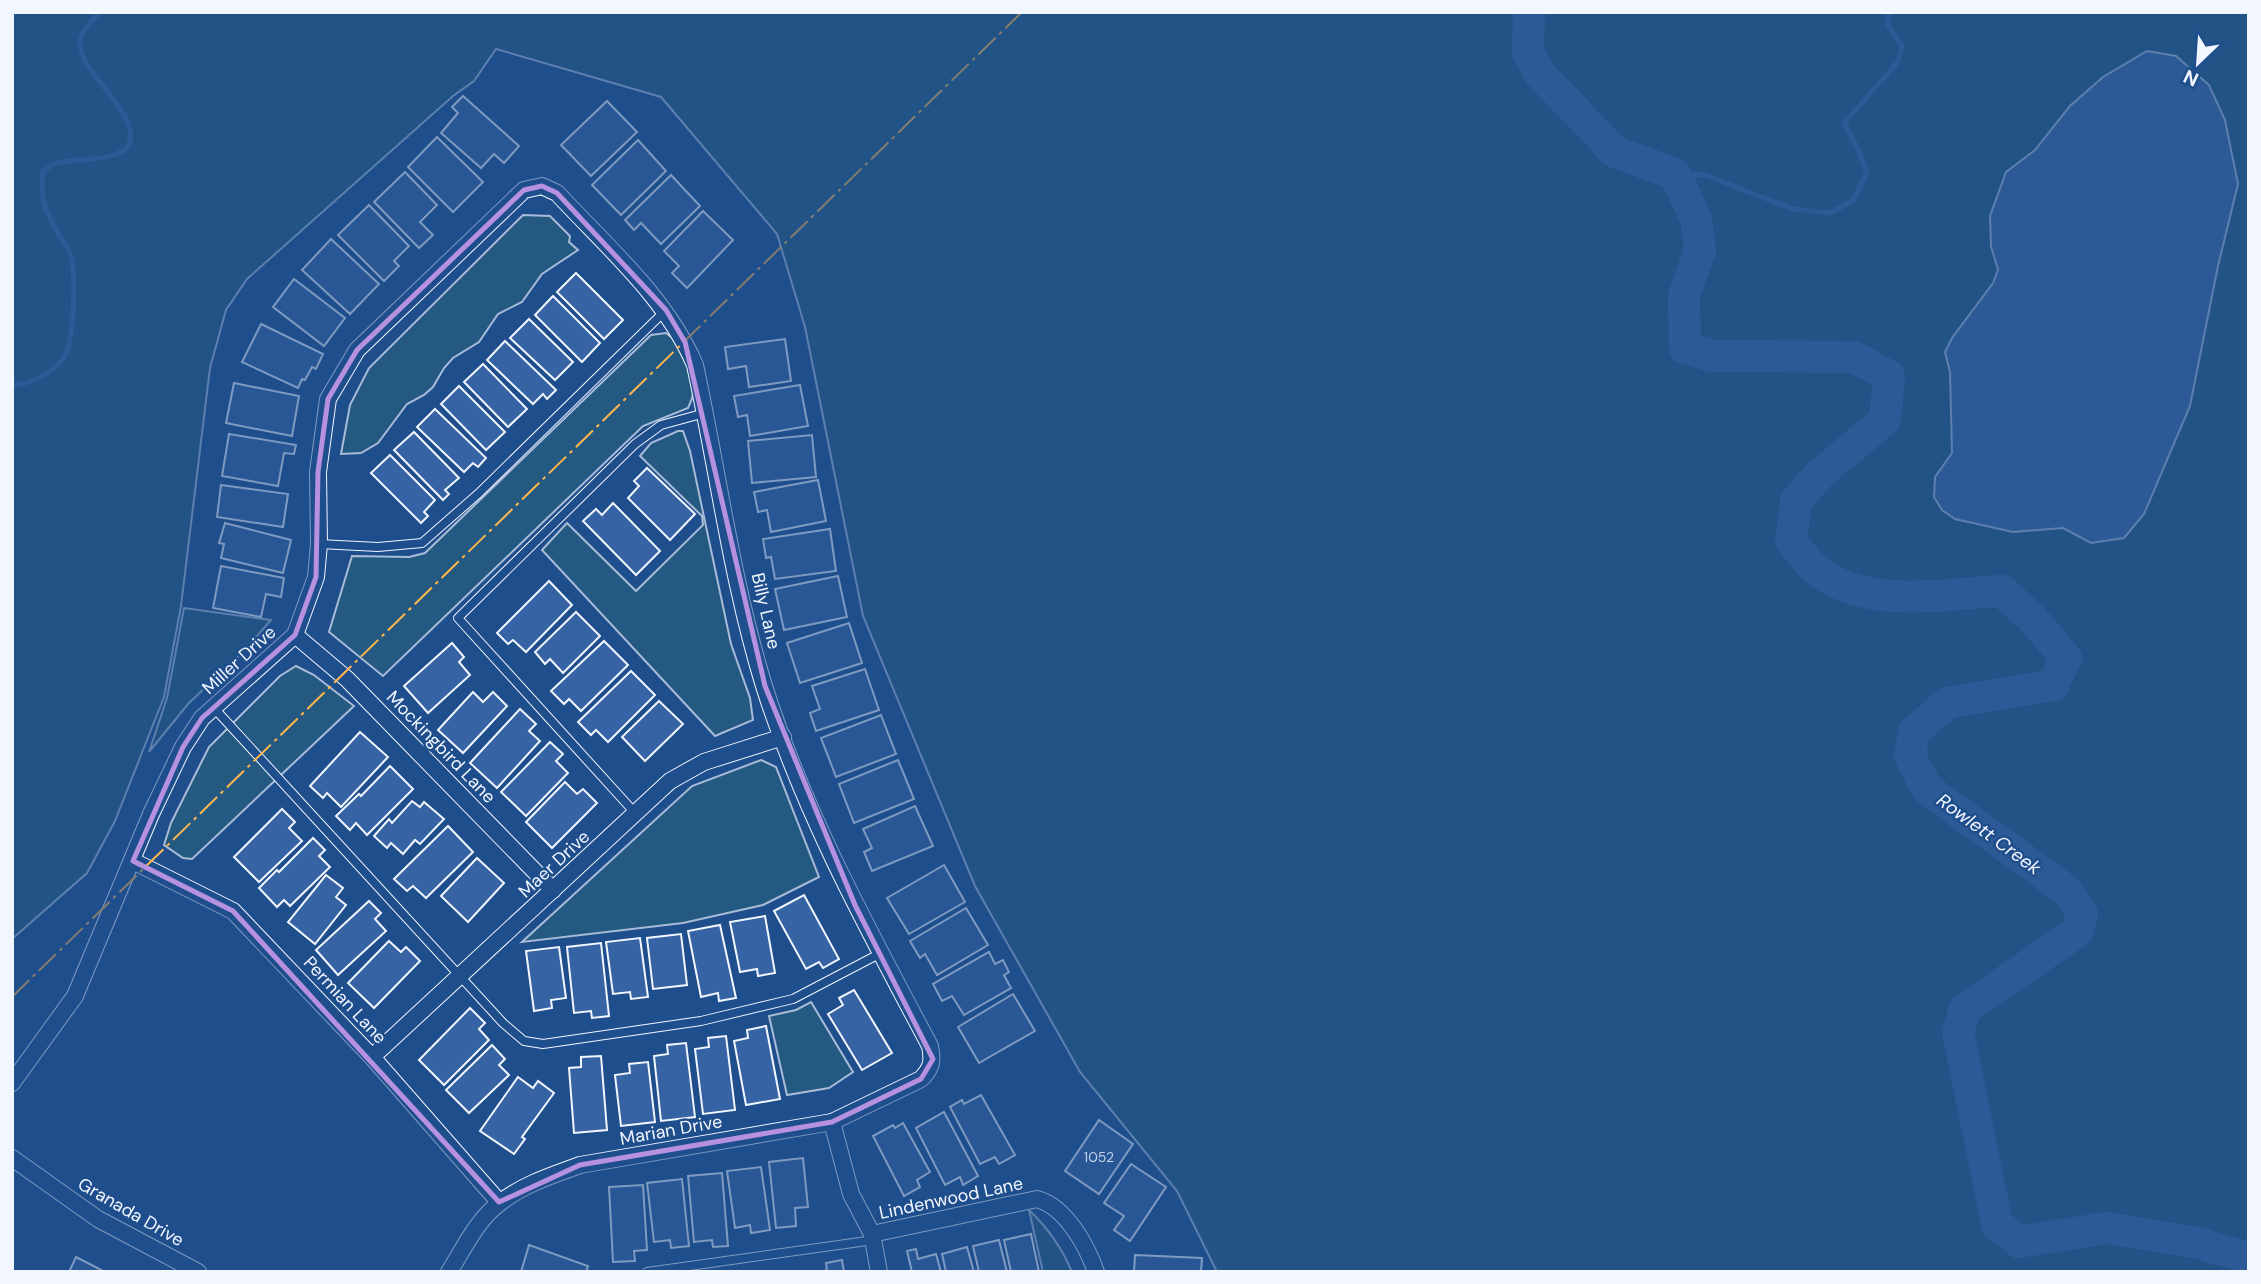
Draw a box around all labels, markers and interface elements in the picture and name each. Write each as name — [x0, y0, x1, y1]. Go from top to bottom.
north arrow — [2163, 28, 2233, 98]
text: N — [2179, 64, 2203, 92]
street label: Billy Lane — [746, 570, 786, 652]
street label: Miller Drive — [197, 620, 281, 700]
street label: Mockingbird Lane — [381, 686, 501, 808]
water label: Rowlett Creek — [1932, 788, 2046, 881]
street label: Maer Drive — [513, 825, 595, 903]
street label: Permian Lane — [298, 951, 392, 1049]
street label: Marian Drive — [618, 1109, 724, 1151]
house number: 1052 — [1084, 1148, 1114, 1166]
street label: Lindenwood Lane — [877, 1171, 1025, 1225]
street label: Granada Drive — [74, 1172, 188, 1252]

